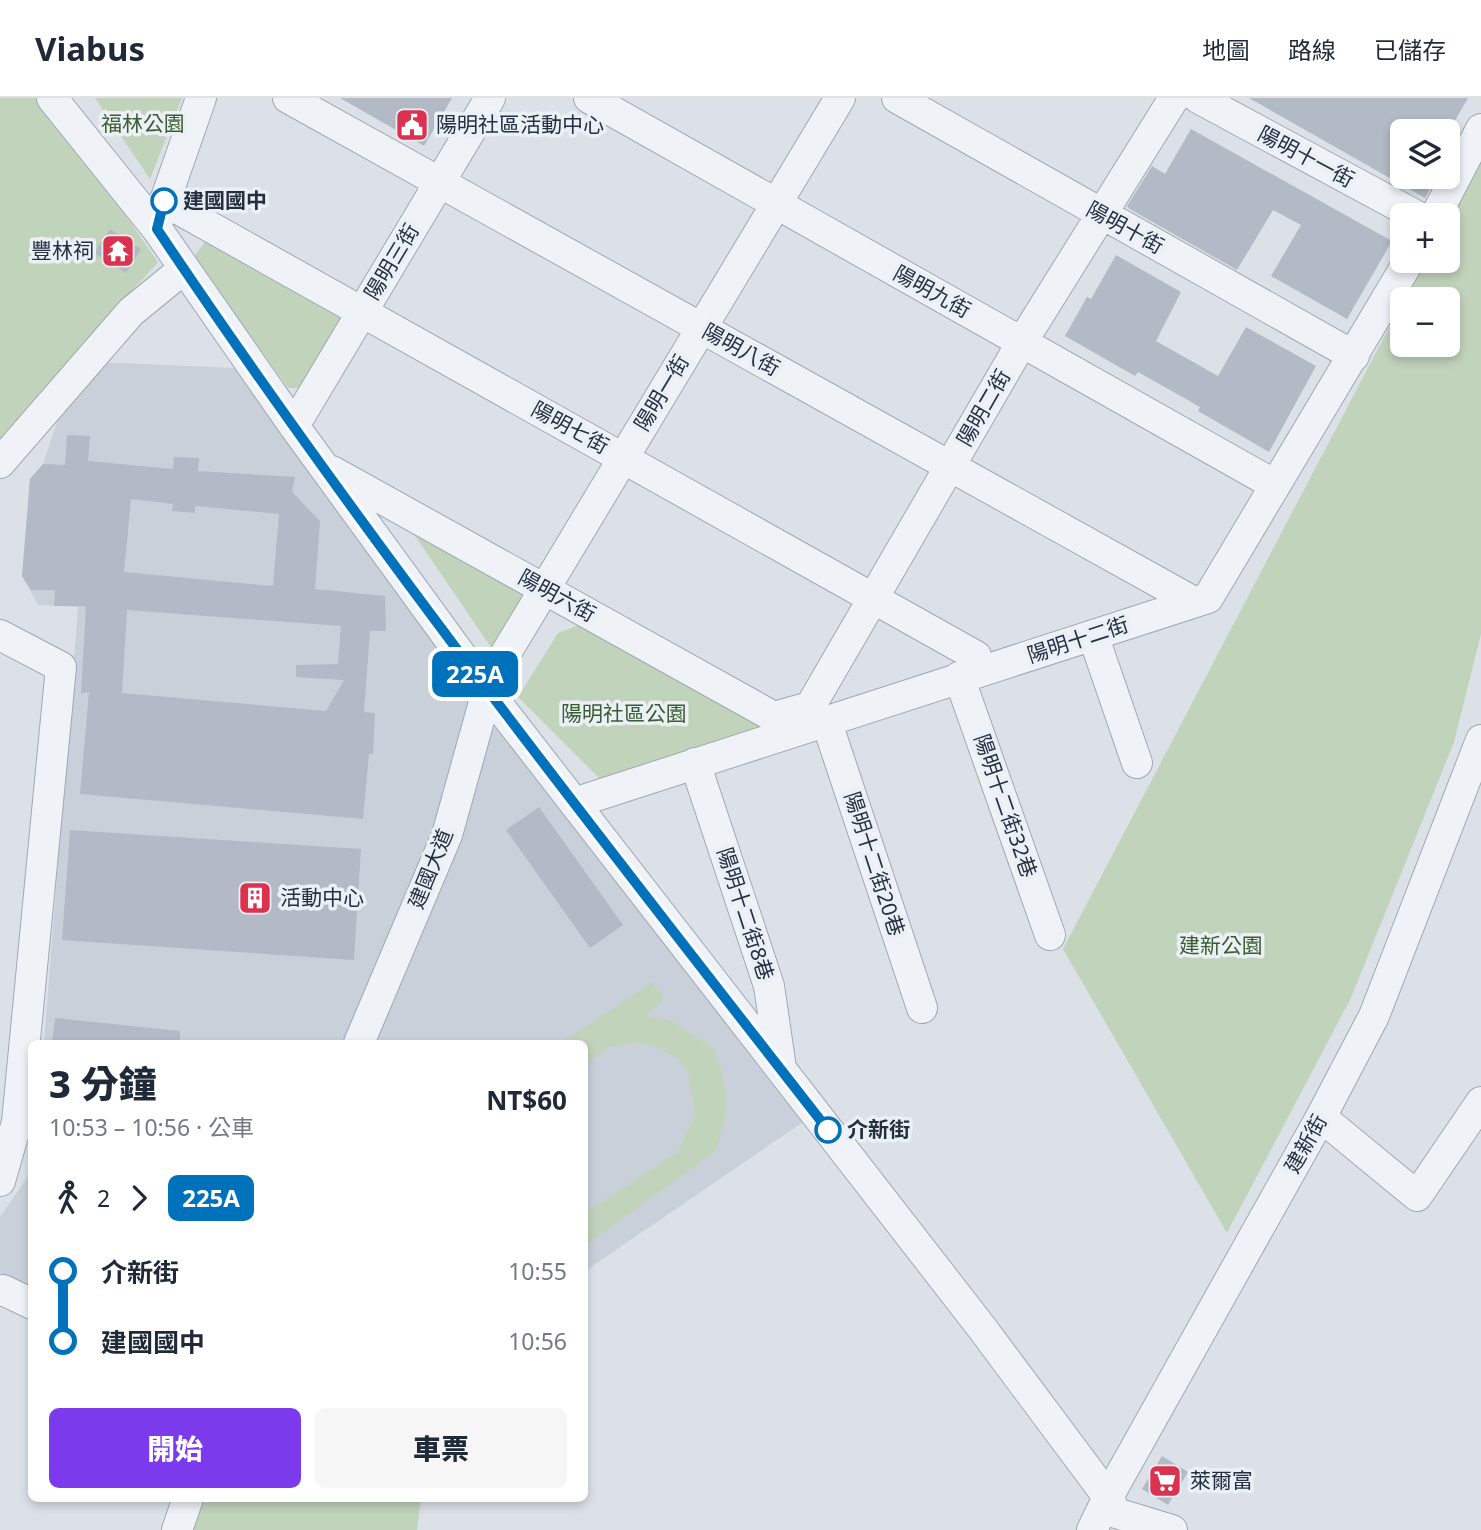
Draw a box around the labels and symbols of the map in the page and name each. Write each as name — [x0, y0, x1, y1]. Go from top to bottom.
public building icon: 陽明社區活動中心 — [393, 106, 431, 144]
park label: 福林公園 — [101, 109, 185, 137]
place label: 陽明社區活動中心 — [436, 110, 604, 138]
street label: 陽明十一街 — [1254, 119, 1359, 193]
place label: 建國國中 — [183, 186, 267, 214]
marker: 建國國中 — [151, 188, 177, 214]
street label: 陽明十街 — [1082, 195, 1169, 260]
street label: 陽明三街 — [358, 218, 425, 305]
temple icon: 豐林祠 — [99, 232, 137, 270]
place label: 豐林祠 — [31, 236, 94, 264]
street label: 陽明九街 — [889, 259, 976, 324]
street label: 陽明八街 — [698, 317, 785, 382]
street label: 陽明一街 — [628, 349, 695, 436]
street label: 陽明二街 — [950, 364, 1016, 451]
street label: 陽明七街 — [527, 395, 614, 460]
street label: 陽明六街 — [514, 563, 601, 628]
street label: 陽明十二街 — [1023, 610, 1132, 669]
line badge: 225A — [426, 651, 524, 697]
park label: 陽明社區公園 — [561, 699, 687, 727]
street label: 陽明十二街32巷 — [968, 730, 1044, 881]
street label: 陽明十二街20巷 — [838, 788, 911, 939]
street label: 建國大道 — [401, 824, 459, 913]
street label: 陽明十二街8巷 — [711, 844, 781, 984]
building icon: 活動中心 — [236, 879, 274, 917]
place label: 活動中心 — [280, 883, 364, 911]
park label: 建新公園 — [1179, 931, 1263, 959]
street label: 建新街 — [1278, 1109, 1333, 1178]
place label: 介新街 — [847, 1115, 910, 1143]
marker: 介新街 — [815, 1117, 841, 1143]
supermarket icon: 萊爾富 — [1146, 1462, 1184, 1500]
place label: 萊爾富 — [1190, 1466, 1253, 1494]

